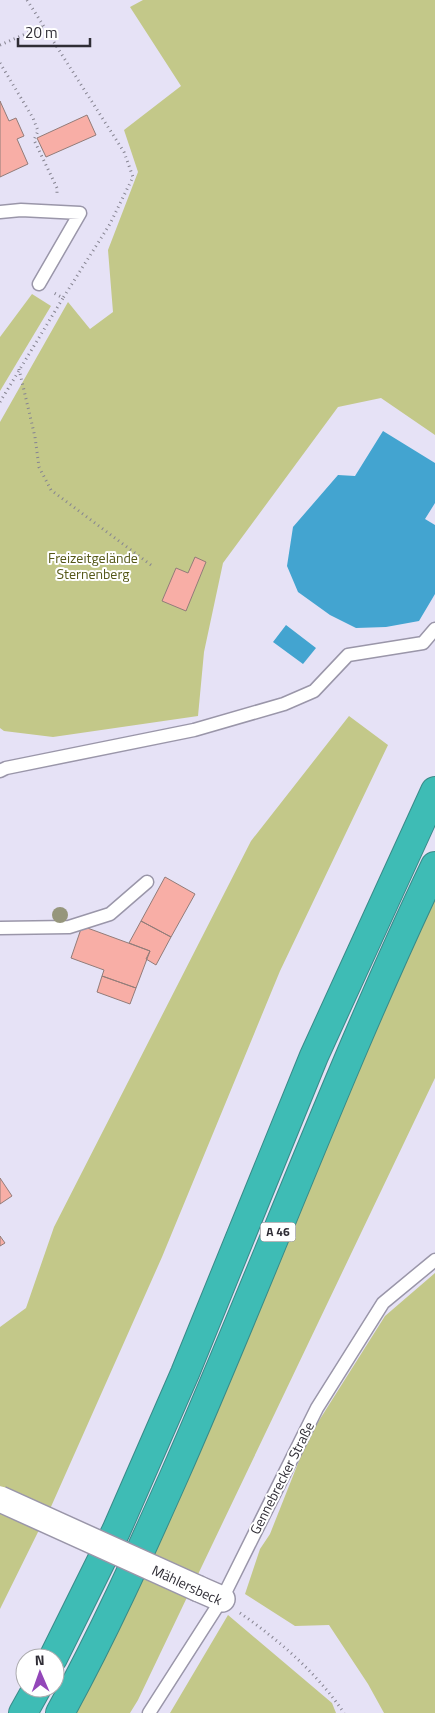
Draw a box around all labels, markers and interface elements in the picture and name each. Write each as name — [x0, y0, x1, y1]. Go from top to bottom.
scale bar — [18, 15, 90, 47]
text: 20 m — [25, 21, 58, 44]
park label: Freizeitgelände Sternenberg — [48, 547, 138, 584]
road number: A 46 — [260, 1222, 296, 1242]
street label: Gennebrecker Straße — [244, 1418, 319, 1538]
street label: Mählersbeck — [149, 1559, 226, 1610]
north arrow — [15, 1648, 65, 1698]
text: N — [34, 1649, 45, 1670]

